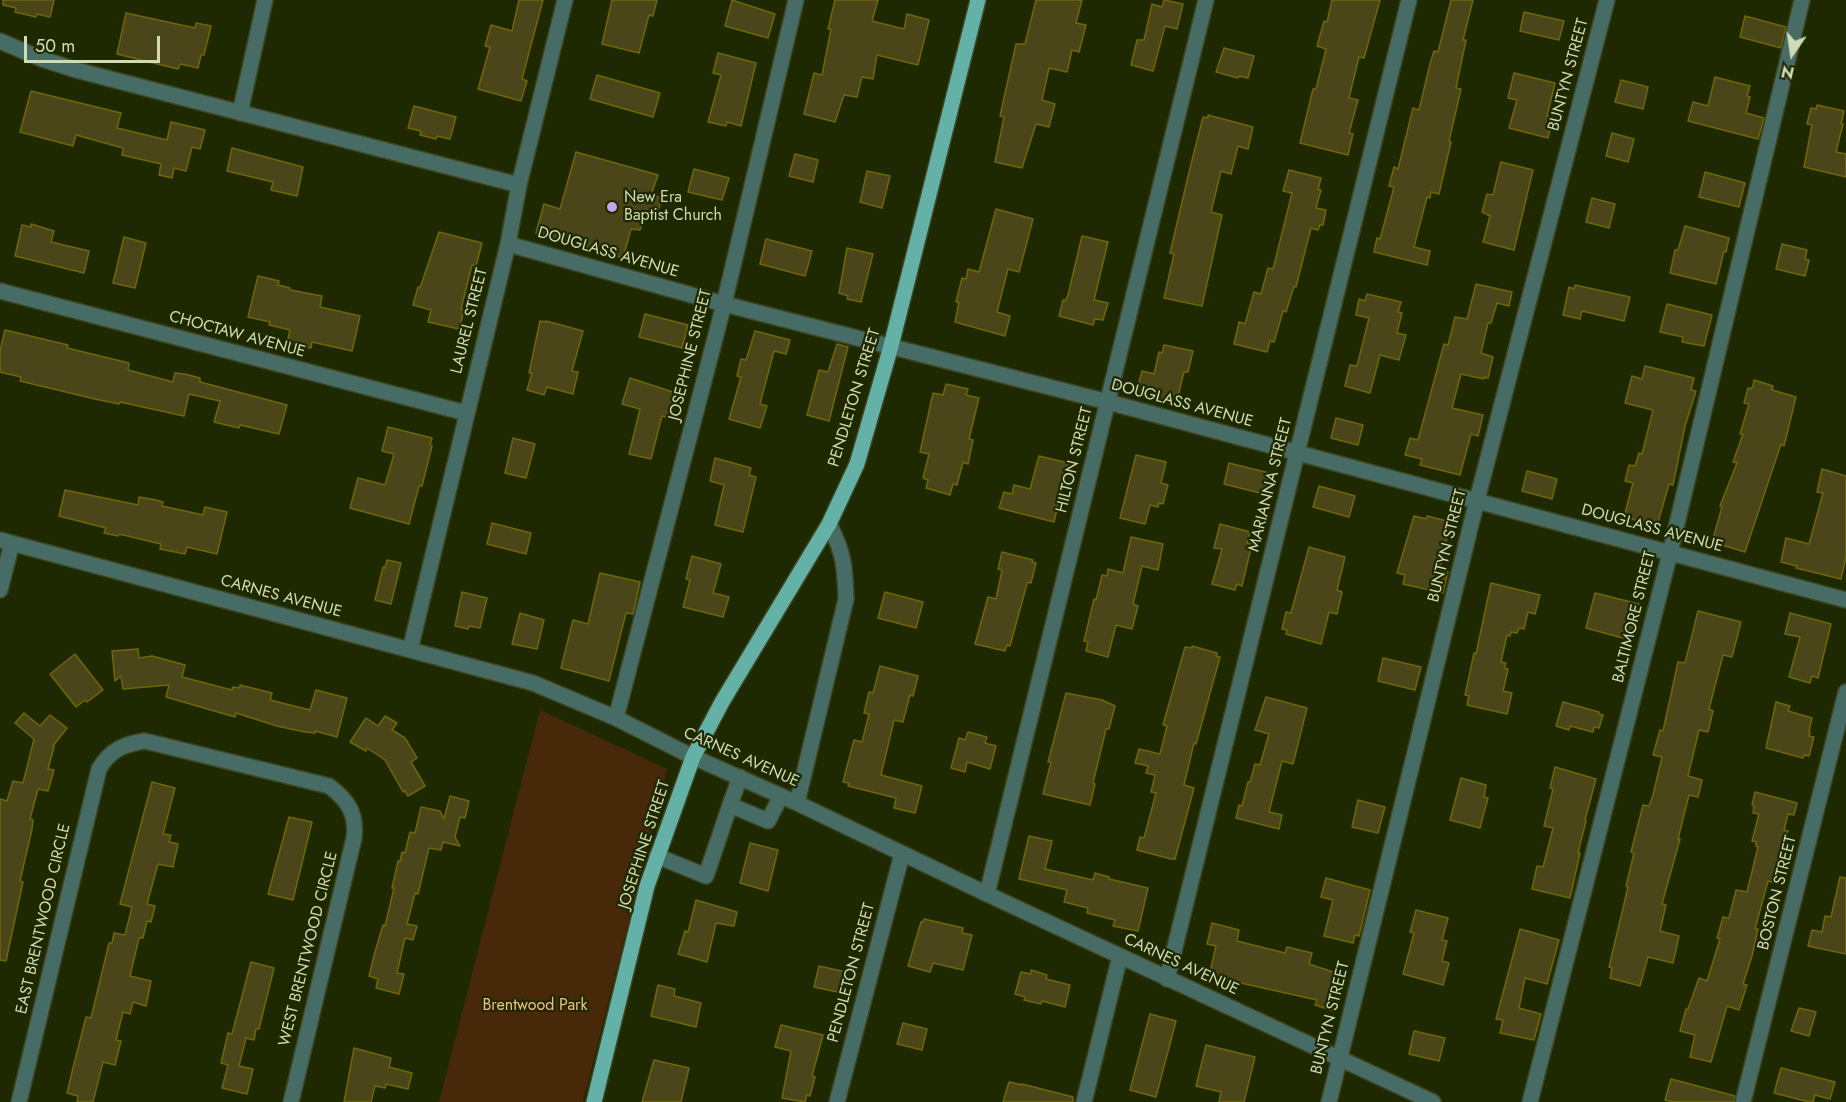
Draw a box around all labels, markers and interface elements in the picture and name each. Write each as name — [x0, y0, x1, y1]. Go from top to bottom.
street label: BUNTYN STREET — [1545, 17, 1593, 133]
scale bar — [27, 24, 164, 62]
north arrow — [1762, 24, 1822, 84]
text: 50 m — [35, 33, 75, 59]
text: N — [1779, 59, 1797, 85]
place label: New Era Baptist Church — [624, 188, 722, 226]
marker: New Era Baptist Church — [605, 200, 619, 214]
street label: DOUGLASS AVENUE — [535, 224, 681, 282]
street label: LAUREL STREET — [448, 266, 492, 376]
street label: JOSEPHINE STREET — [665, 287, 717, 423]
street label: CHOCTAW AVENUE — [167, 308, 307, 362]
street label: PENDLETON STREET — [825, 327, 885, 469]
street label: DOUGLASS AVENUE — [1109, 376, 1255, 432]
street label: HILTON STREET — [1053, 405, 1097, 515]
street label: MARIANNA STREET — [1245, 416, 1297, 554]
street label: BUNTYN STREET — [1425, 488, 1471, 604]
street label: DOUGLASS AVENUE — [1579, 501, 1725, 557]
street label: BALTIMORE STREET — [1609, 549, 1661, 685]
street label: CARNES AVENUE — [218, 572, 344, 622]
street label: CARNES AVENUE — [680, 724, 802, 792]
street label: JOSEPHINE STREET — [615, 778, 675, 912]
street label: EAST BRENTWOOD CIRCLE — [13, 822, 75, 1016]
street label: BOSTON STREET — [1755, 834, 1801, 952]
street label: WEST BRENTWOOD CIRCLE — [275, 850, 343, 1048]
street label: PENDLETON STREET — [824, 901, 880, 1045]
street label: CARNES AVENUE — [1121, 930, 1241, 1000]
street label: BUNTYN STREET — [1308, 960, 1354, 1076]
park label: Brentwood Park — [482, 996, 588, 1016]

